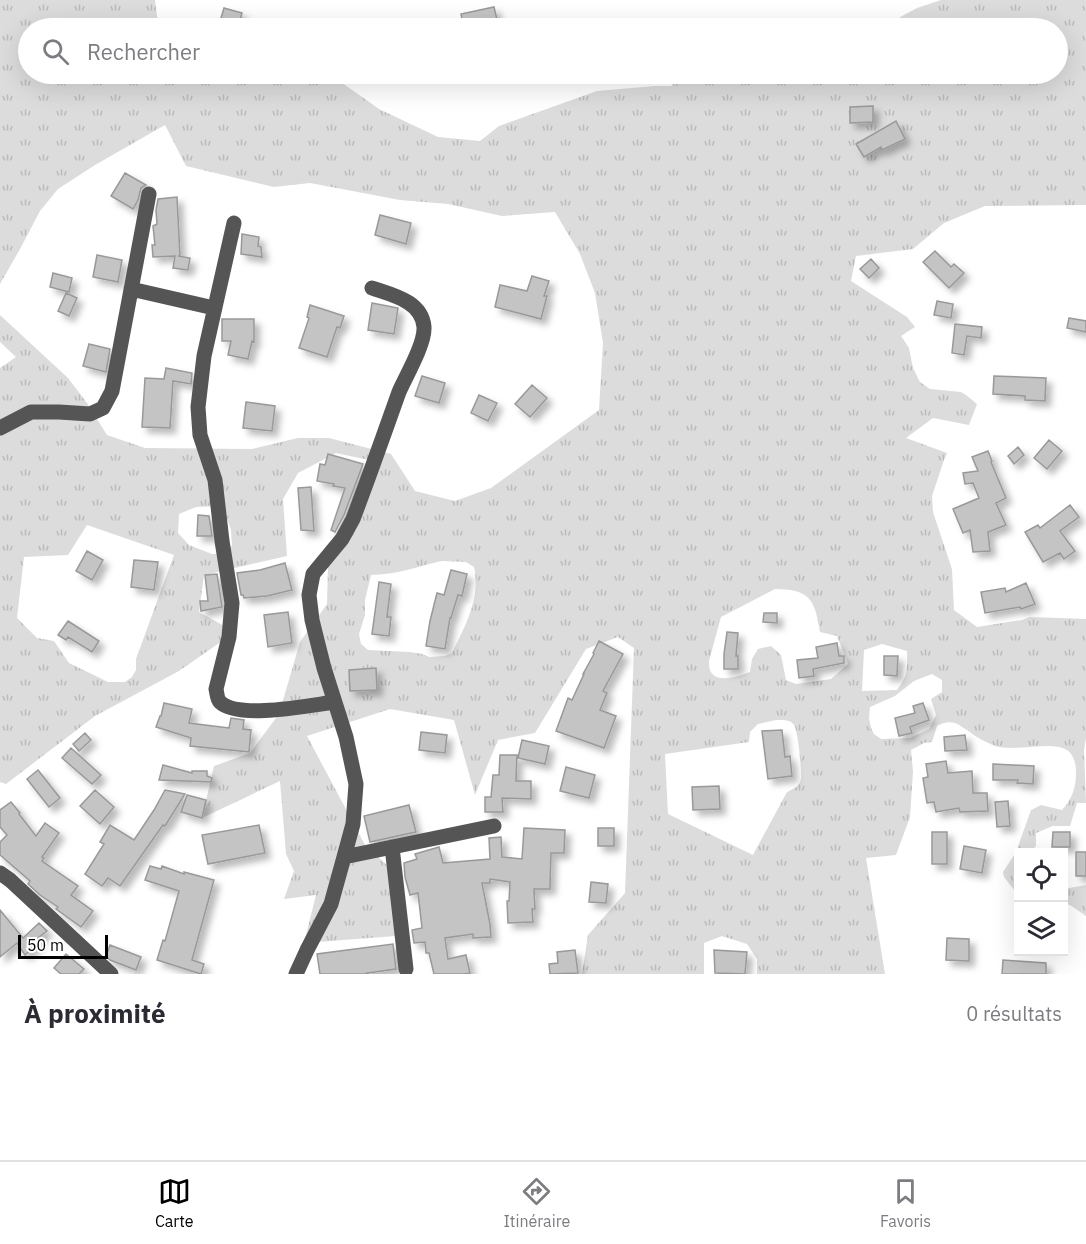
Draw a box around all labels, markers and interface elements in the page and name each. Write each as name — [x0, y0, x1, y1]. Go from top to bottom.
search box — [18, 18, 1068, 84]
icon: search — [39, 35, 72, 68]
text: Rechercher — [87, 37, 200, 66]
map controls — [1014, 848, 1068, 956]
button: locate — [1014, 848, 1068, 902]
button: layers — [1014, 902, 1068, 956]
scale bar — [18, 932, 108, 960]
text: 50 m — [27, 935, 64, 955]
text: À proximité — [24, 996, 166, 1030]
text: 0 résultats — [966, 1000, 1062, 1027]
tab: Carte — [155, 1175, 194, 1231]
tab: Itinéraire — [503, 1175, 570, 1231]
tab: Favoris — [880, 1175, 931, 1231]

